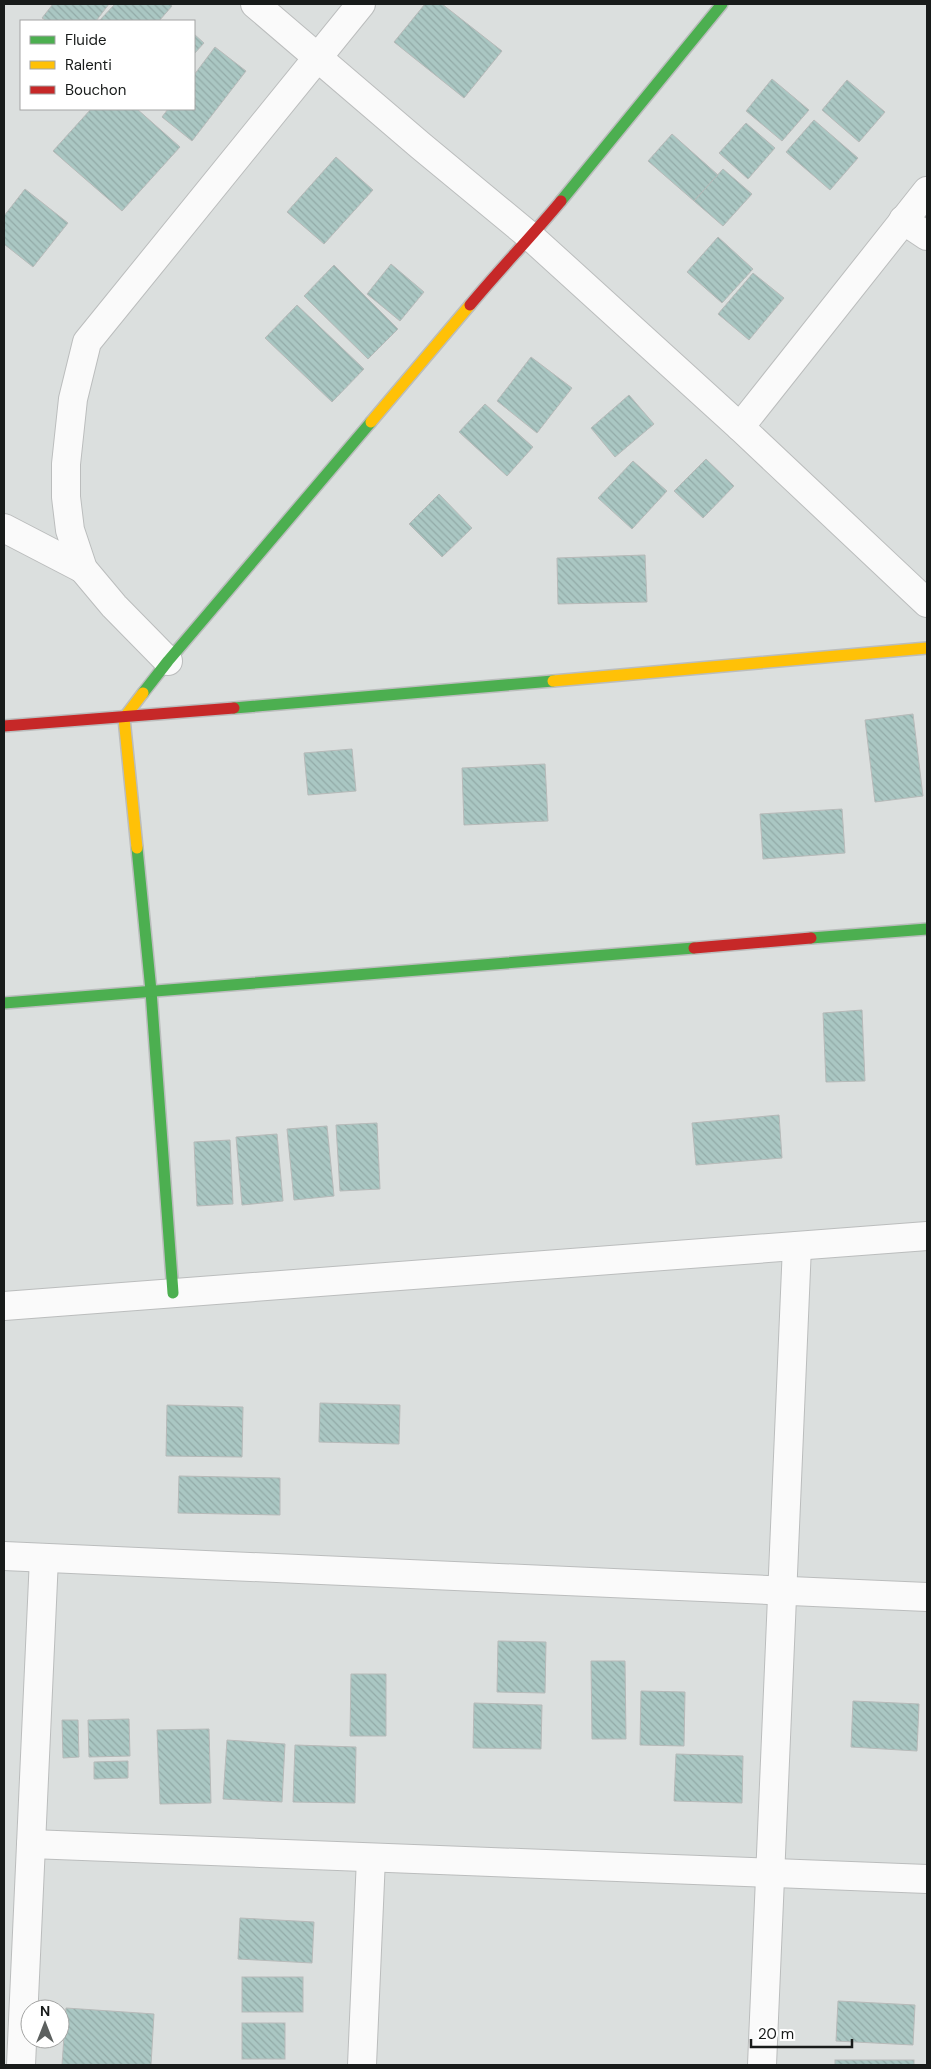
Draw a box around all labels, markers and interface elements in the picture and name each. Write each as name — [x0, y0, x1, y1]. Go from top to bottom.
legend — [20, 20, 195, 110]
text: Fluide — [65, 30, 107, 50]
text: Ralenti — [65, 55, 112, 75]
text: Bouchon — [65, 80, 126, 100]
north arrow — [20, 1999, 70, 2049]
text: N — [40, 2002, 50, 2020]
scale bar — [751, 2016, 852, 2048]
text: 20 m — [758, 2024, 794, 2044]

